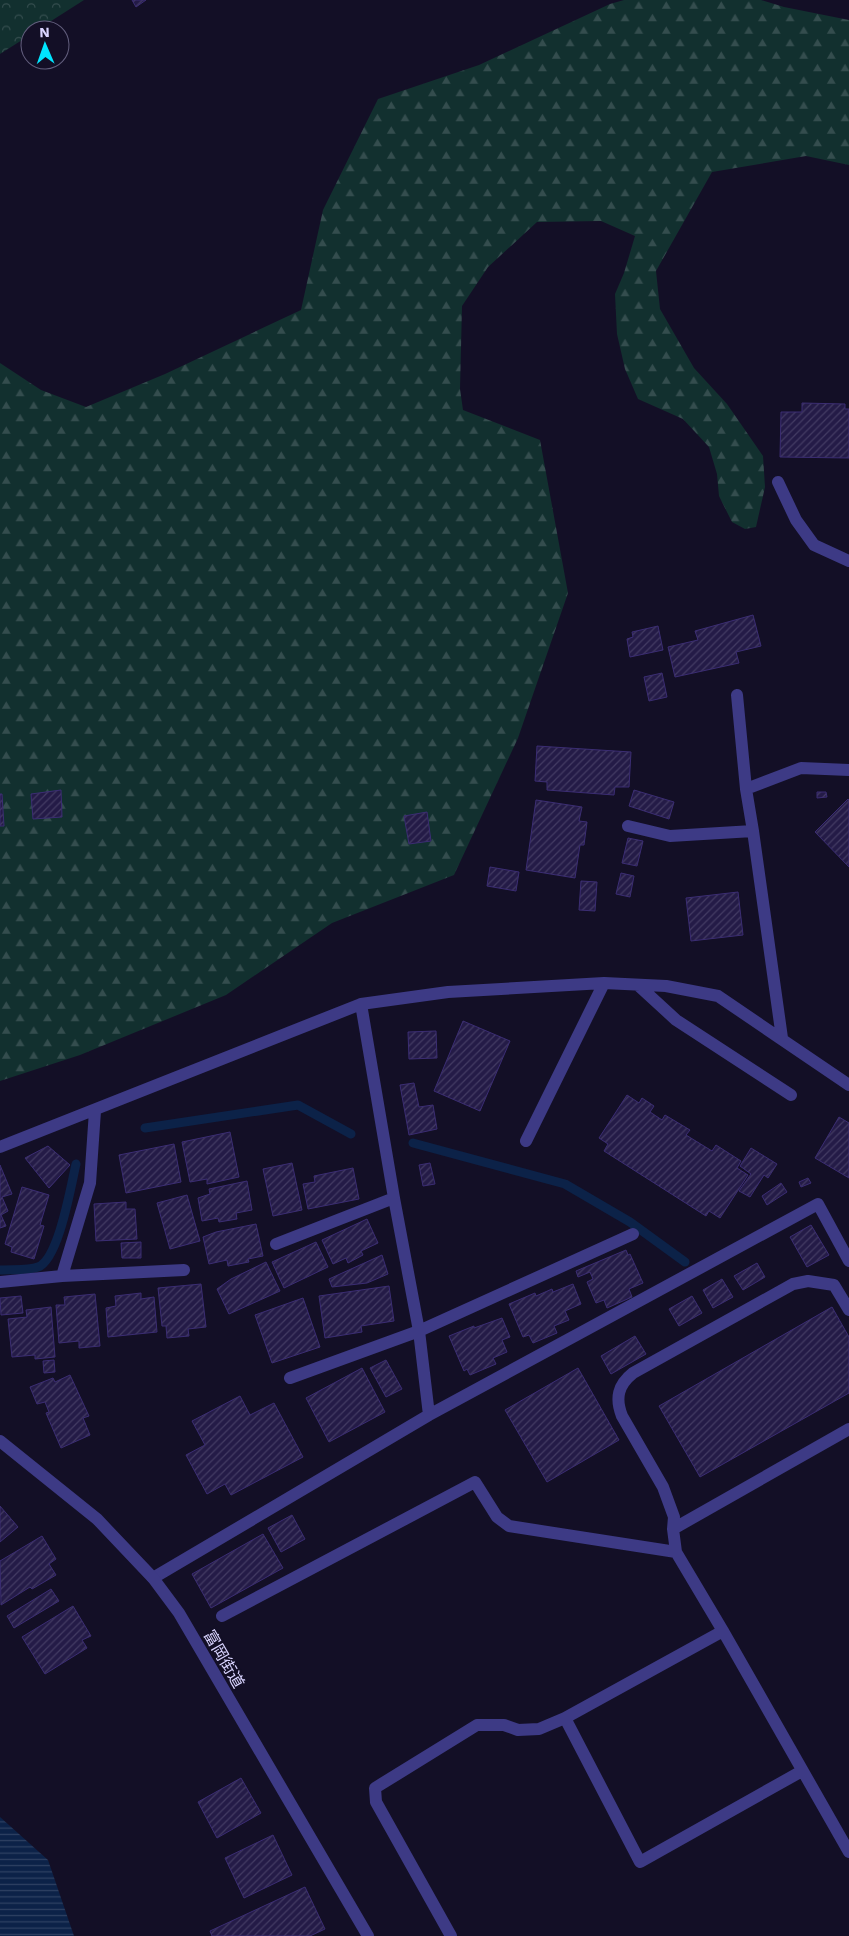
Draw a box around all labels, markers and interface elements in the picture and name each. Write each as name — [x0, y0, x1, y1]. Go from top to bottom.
north arrow — [20, 20, 70, 70]
text: N — [39, 24, 50, 40]
street label: 富岡街道 — [200, 1627, 248, 1691]

